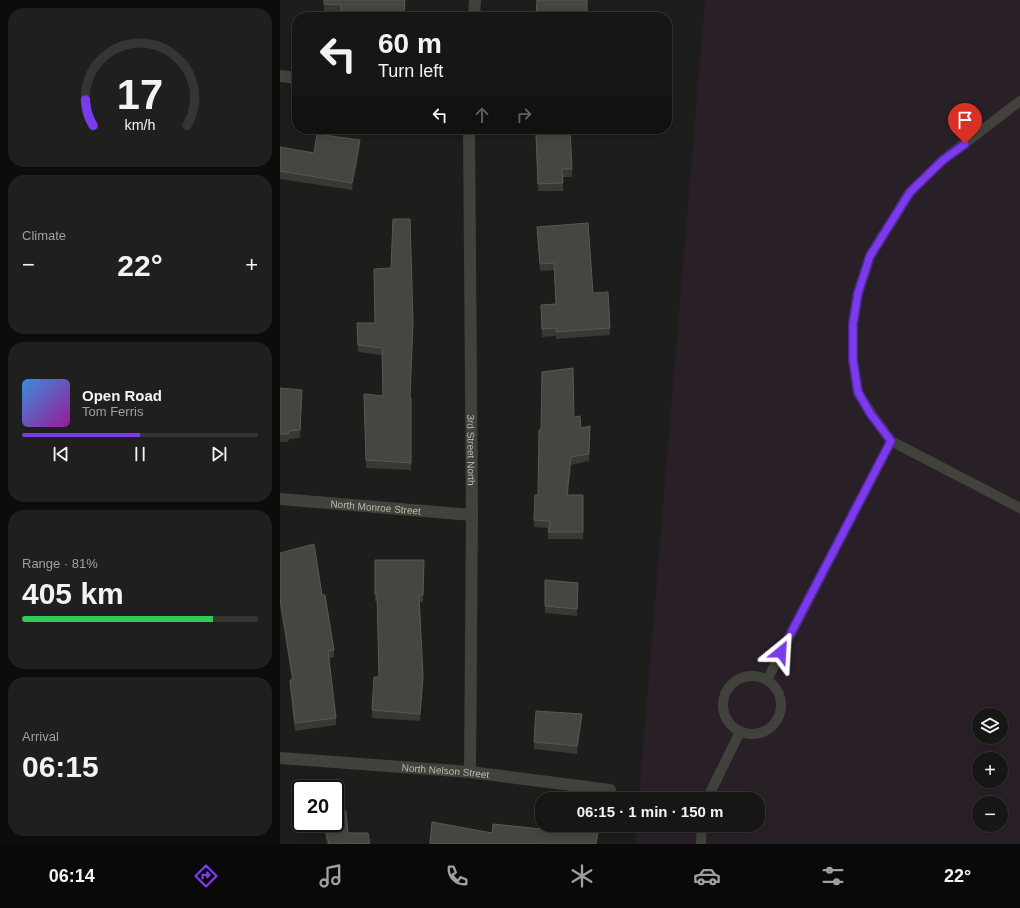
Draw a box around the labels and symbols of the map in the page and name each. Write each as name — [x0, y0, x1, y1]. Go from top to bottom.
pin — [948, 103, 982, 144]
street label: 3rd Street North — [466, 414, 477, 486]
street label: North Monroe Street — [330, 498, 422, 516]
position arrow — [760, 631, 802, 673]
street label: North Nelson Street — [401, 761, 490, 780]
speed limit sign: 20 — [292, 780, 344, 832]

